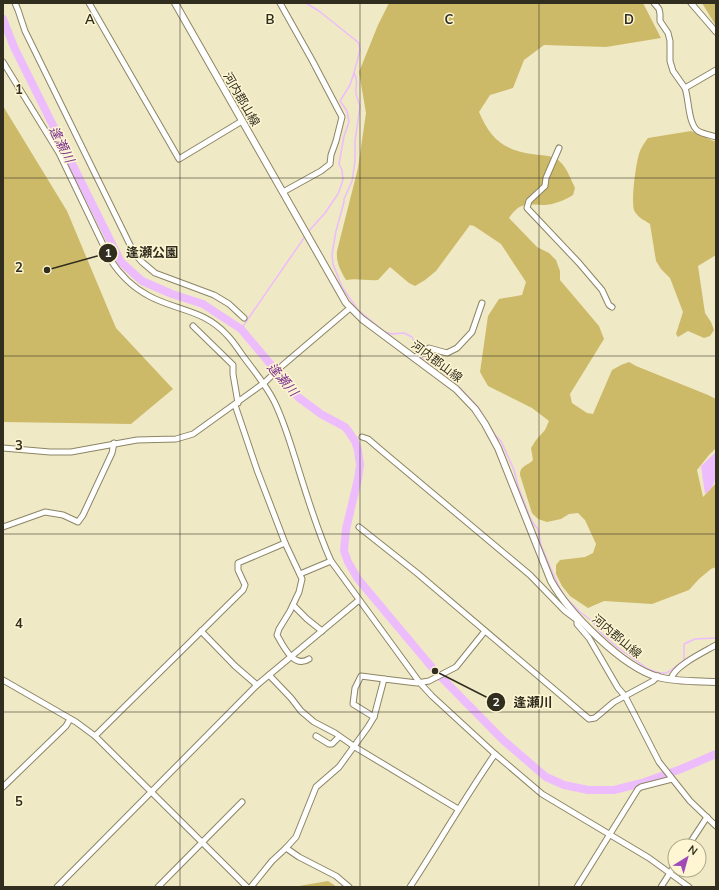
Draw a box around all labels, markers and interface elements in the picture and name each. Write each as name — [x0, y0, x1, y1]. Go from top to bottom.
text: A — [85, 11, 95, 27]
text: B — [266, 11, 275, 27]
text: C — [445, 11, 454, 27]
text: D — [624, 11, 634, 27]
street label: 河内郡山線 — [221, 69, 263, 129]
text: 1 — [15, 81, 23, 97]
water label: 逢瀬川 — [46, 123, 79, 167]
callout: 逢瀬公園 — [98, 240, 186, 265]
text: 逢瀬公園 — [126, 244, 178, 260]
text: 1 — [104, 245, 112, 260]
text: 2 — [15, 259, 23, 275]
street label: 河内郡山線 — [409, 337, 465, 385]
water label: 逢瀬川 — [264, 359, 303, 400]
text: 3 — [15, 437, 23, 453]
street label: 河内郡山線 — [589, 611, 645, 661]
text: 4 — [15, 615, 23, 631]
callout: 逢瀬川 — [486, 690, 561, 715]
text: 2 — [492, 694, 500, 709]
text: 逢瀬川 — [513, 694, 553, 710]
text: 5 — [15, 793, 23, 809]
north arrow — [667, 838, 707, 878]
text: N — [685, 842, 701, 858]

